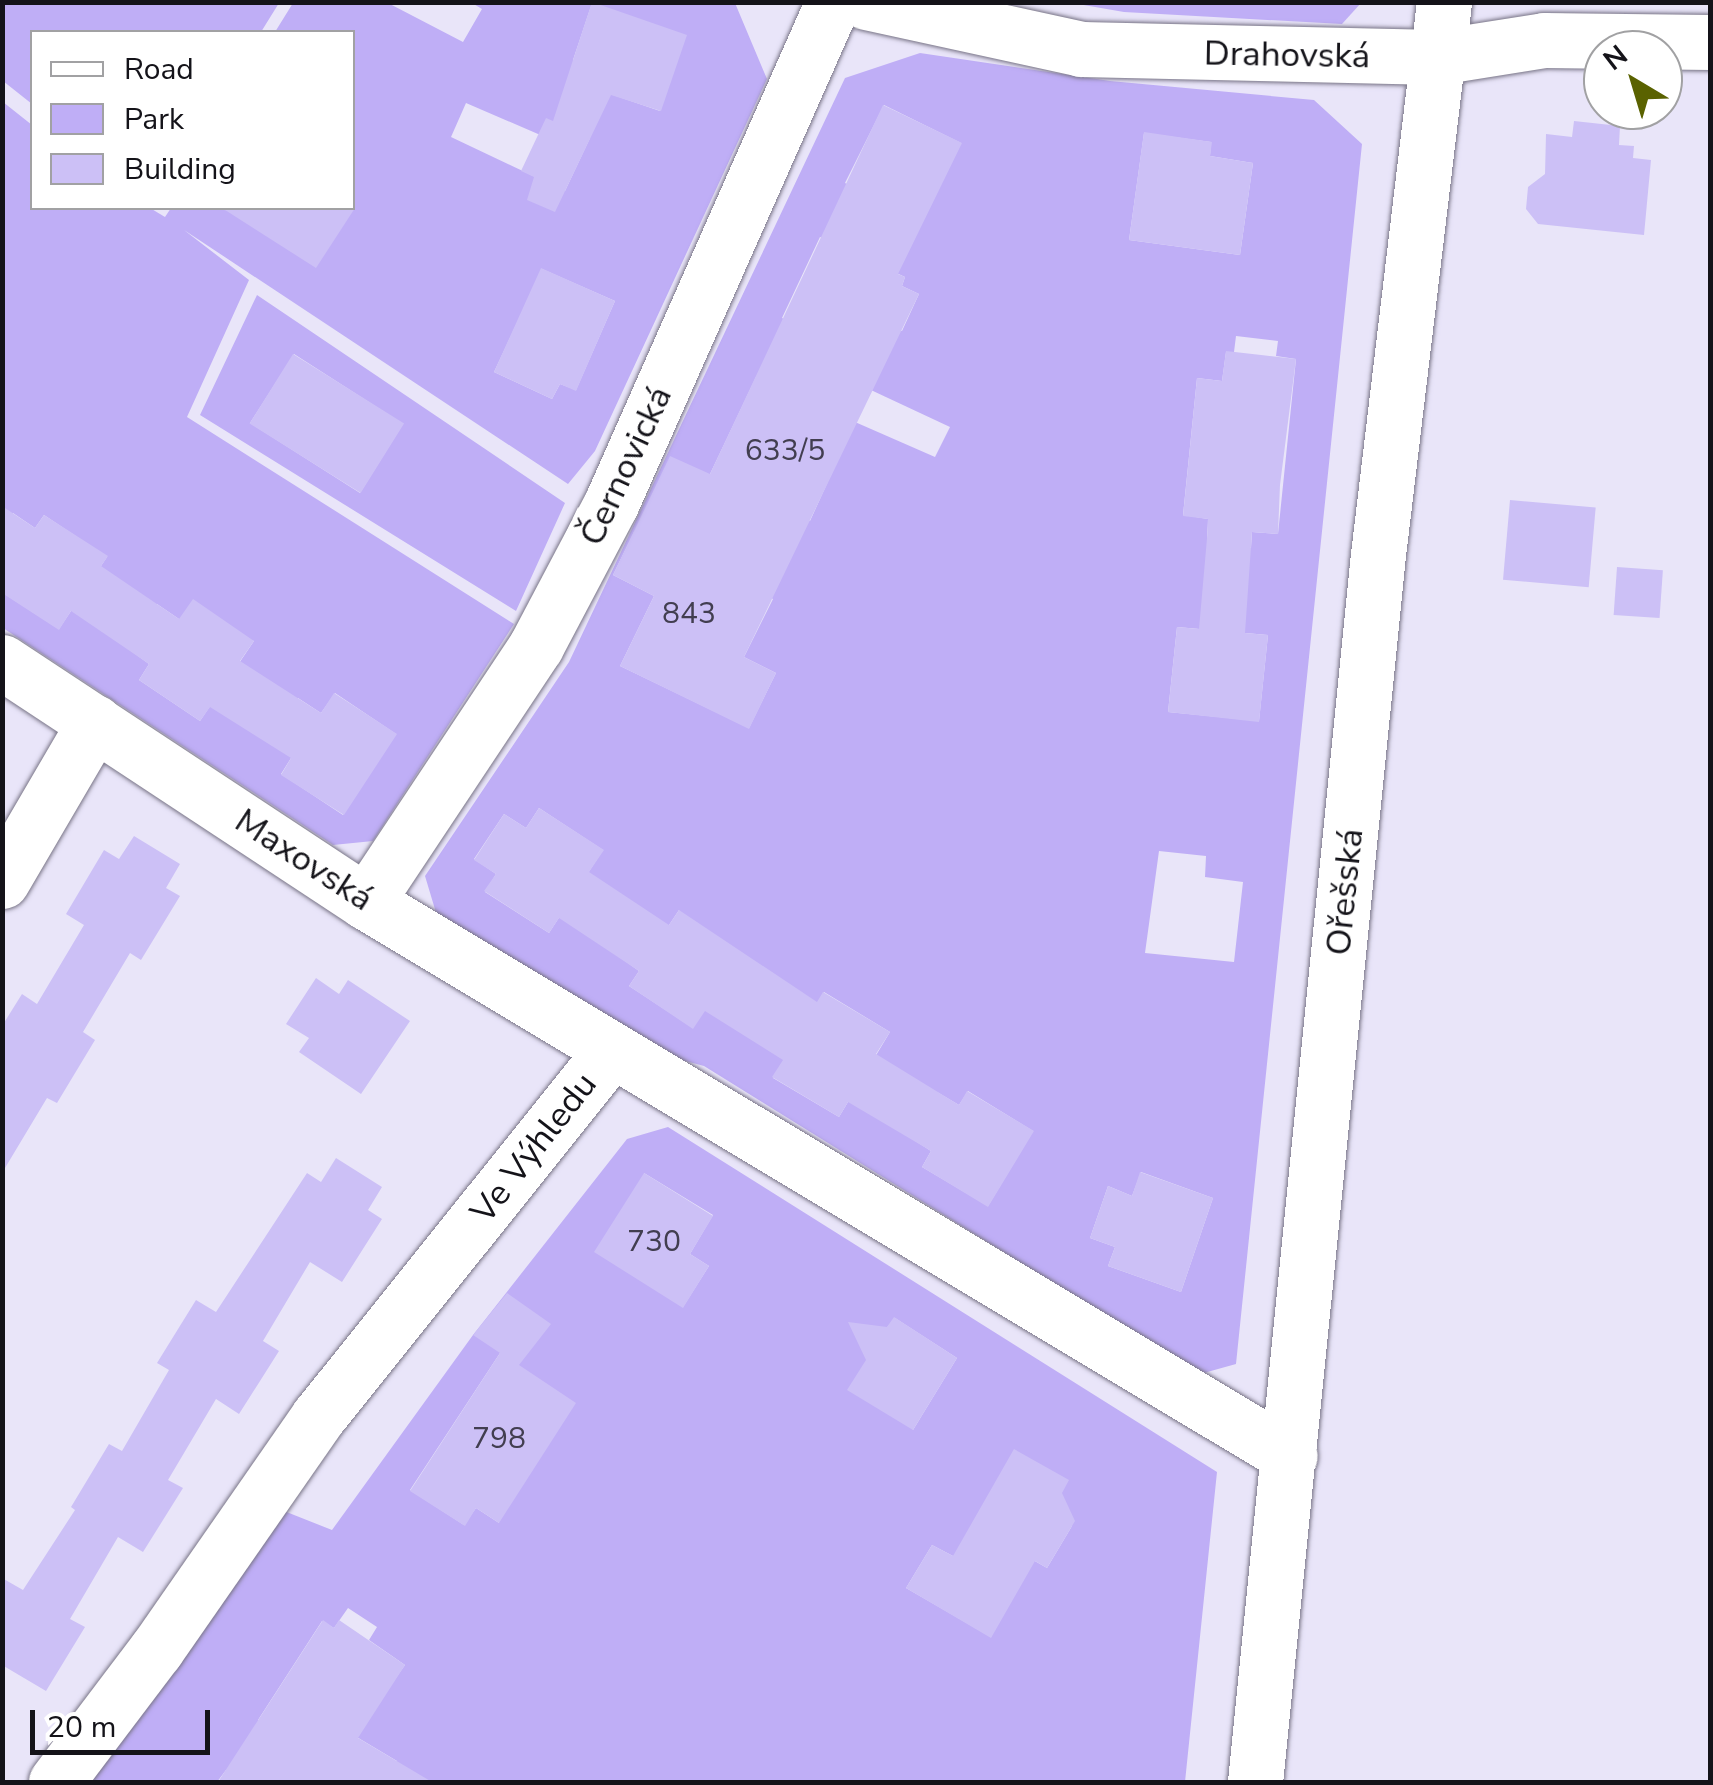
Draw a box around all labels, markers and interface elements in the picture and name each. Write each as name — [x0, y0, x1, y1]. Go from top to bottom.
legend — [30, 30, 355, 210]
north arrow — [1583, 30, 1683, 130]
street label: Drahovská — [1203, 33, 1371, 77]
text: N — [1596, 37, 1636, 79]
text: Road — [124, 49, 194, 90]
text: Park — [124, 99, 184, 140]
text: Building — [124, 149, 236, 190]
street label: Černovická — [571, 380, 681, 552]
house number: 633/5 — [745, 433, 825, 469]
house number: 843 — [662, 596, 716, 632]
street label: Maxovská — [227, 800, 381, 920]
street label: Ořešská — [1317, 826, 1373, 958]
street label: Ve Výhledu — [462, 1064, 606, 1232]
house number: 730 — [627, 1224, 681, 1260]
house number: 798 — [472, 1421, 526, 1457]
scale bar — [35, 1690, 215, 1752]
text: 20 m — [47, 1707, 116, 1748]

